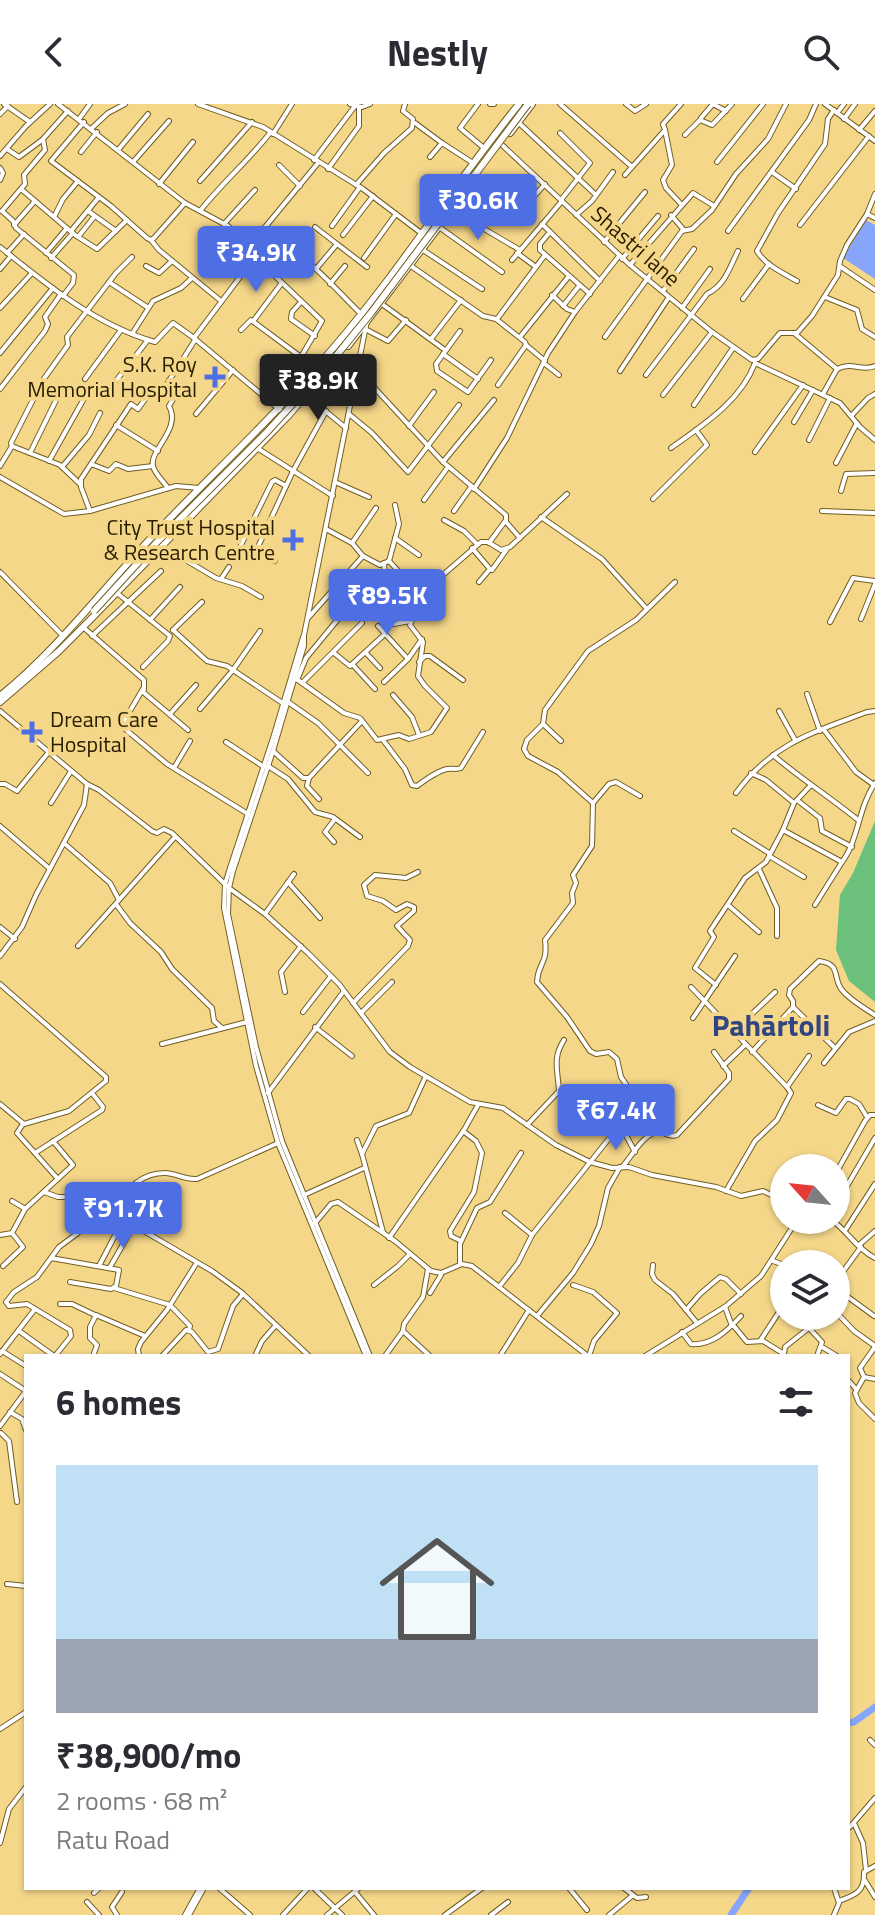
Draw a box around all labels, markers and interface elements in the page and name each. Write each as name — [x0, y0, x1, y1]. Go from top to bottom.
text: Nestly — [387, 25, 488, 80]
icon: back — [32, 30, 76, 74]
icon: search — [799, 30, 843, 74]
pin: ₹30.6K — [413, 174, 543, 242]
text: ₹30.6K — [438, 180, 518, 219]
street label: Shastri lane — [584, 197, 688, 295]
pin: ₹34.9K — [191, 226, 321, 294]
text: ₹34.9K — [216, 232, 296, 271]
place label: S.K. Roy Memorial Hospital — [27, 347, 197, 406]
pin: ₹38.9K — [253, 354, 383, 422]
text: ₹38.9K — [278, 360, 358, 399]
marker: S.K. Roy Memorial Hospital — [204, 366, 226, 388]
place label: City Trust Hospital & Research Centre — [104, 510, 275, 569]
marker: City Trust Hospital & Research Centre — [282, 529, 304, 551]
pin: ₹89.5K — [322, 569, 452, 637]
text: ₹89.5K — [347, 575, 427, 614]
place label: Dream Care Hospital — [50, 702, 158, 761]
marker: Dream Care Hospital — [21, 721, 43, 743]
district label: Pahārtoli — [712, 1002, 830, 1048]
pin: ₹67.4K — [551, 1084, 681, 1152]
text: ₹67.4K — [576, 1090, 656, 1129]
north arrow — [770, 1154, 850, 1234]
map controls — [770, 1154, 850, 1330]
pin: ₹91.7K — [58, 1182, 188, 1250]
text: ₹91.7K — [83, 1188, 163, 1227]
button: layers — [770, 1250, 850, 1330]
text: 6 homes — [56, 1376, 181, 1428]
icon: filters — [774, 1380, 818, 1424]
icon: home — [365, 1517, 509, 1661]
text: ₹38,900/mo — [56, 1729, 241, 1781]
text: 2 rooms · 68 m² — [56, 1781, 227, 1820]
text: Ratu Road — [56, 1820, 170, 1859]

